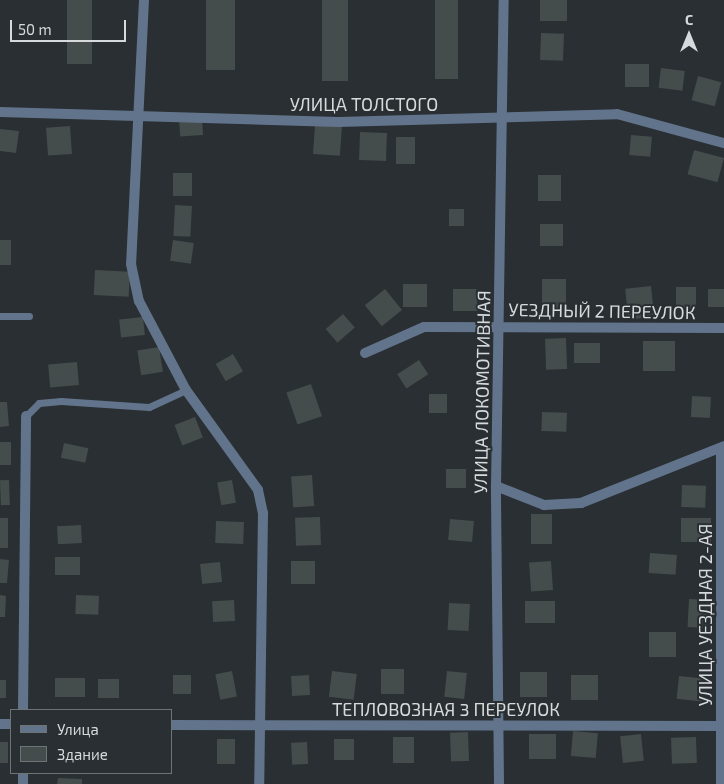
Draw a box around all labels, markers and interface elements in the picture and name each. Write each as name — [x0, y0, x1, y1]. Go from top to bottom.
scale bar — [12, 10, 129, 42]
north arrow — [664, 10, 714, 60]
text: С — [685, 11, 693, 28]
text: 50 m — [18, 20, 52, 38]
street label: УЛИЦА ТОЛСТОГО — [290, 93, 438, 115]
street label: УЛИЦА ЛОКОМОТИВНАЯ — [469, 290, 495, 494]
street label: УЕЗДНЫЙ 2 ПЕРЕУЛОК — [508, 299, 696, 323]
street label: УЛИЦА УЕЗДНАЯ 2-АЯ — [694, 524, 716, 706]
street label: ТЕПЛОВОЗНАЯ 3 ПЕРЕУЛОК — [332, 698, 560, 720]
legend — [10, 709, 172, 774]
text: Улица — [57, 720, 99, 738]
text: Здание — [57, 745, 108, 763]

